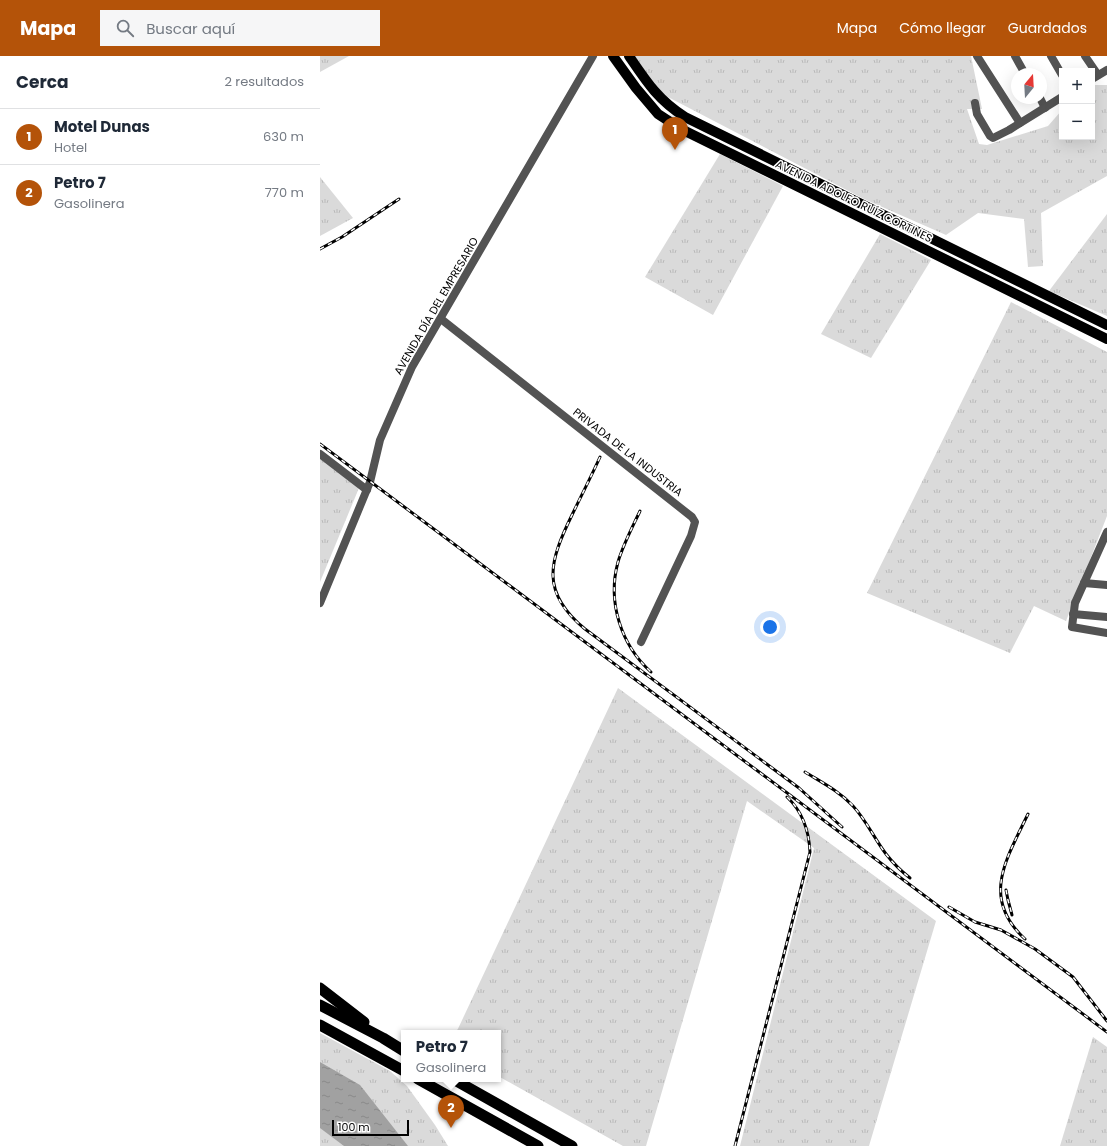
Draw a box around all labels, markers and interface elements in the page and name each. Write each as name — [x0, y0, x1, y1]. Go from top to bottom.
search box — [100, 10, 380, 46]
text: Mapa — [20, 15, 76, 42]
icon: search — [114, 17, 136, 39]
text: Buscar aquí — [146, 18, 235, 39]
text: Mapa — [837, 18, 877, 38]
text: Cómo llegar — [899, 18, 986, 38]
text: Guardados — [1008, 18, 1087, 38]
north arrow — [1011, 68, 1047, 104]
map controls — [1059, 68, 1095, 140]
button: + — [1059, 68, 1095, 104]
text: Cerca — [16, 70, 69, 94]
text: 2 resultados — [224, 72, 304, 91]
button: − — [1059, 104, 1095, 140]
text: Motel Dunas — [54, 116, 150, 137]
pin: 1 — [662, 117, 688, 150]
text: 1 — [27, 127, 31, 146]
text: 630 m — [263, 127, 304, 146]
text: Hotel — [54, 138, 87, 157]
street label: AVENIDA ADOLFO RUÍZ CORTINES — [773, 156, 935, 246]
text: Petro 7 — [54, 172, 106, 193]
text: 2 — [25, 183, 33, 202]
text: 770 m — [265, 183, 304, 202]
text: Gasolinera — [54, 194, 124, 213]
street label: AVENIDA DÍA DEL EMPRESARIO — [390, 234, 482, 378]
street label: PRIVADA DE LA INDUSTRIA — [570, 404, 687, 500]
your location — [760, 617, 780, 637]
popup — [401, 1030, 501, 1082]
text: Petro 7 — [416, 1036, 468, 1057]
text: Gasolinera — [416, 1058, 486, 1077]
pin: 2 — [438, 1095, 464, 1128]
scale bar — [332, 1118, 409, 1137]
text: 100 m — [338, 1119, 370, 1135]

